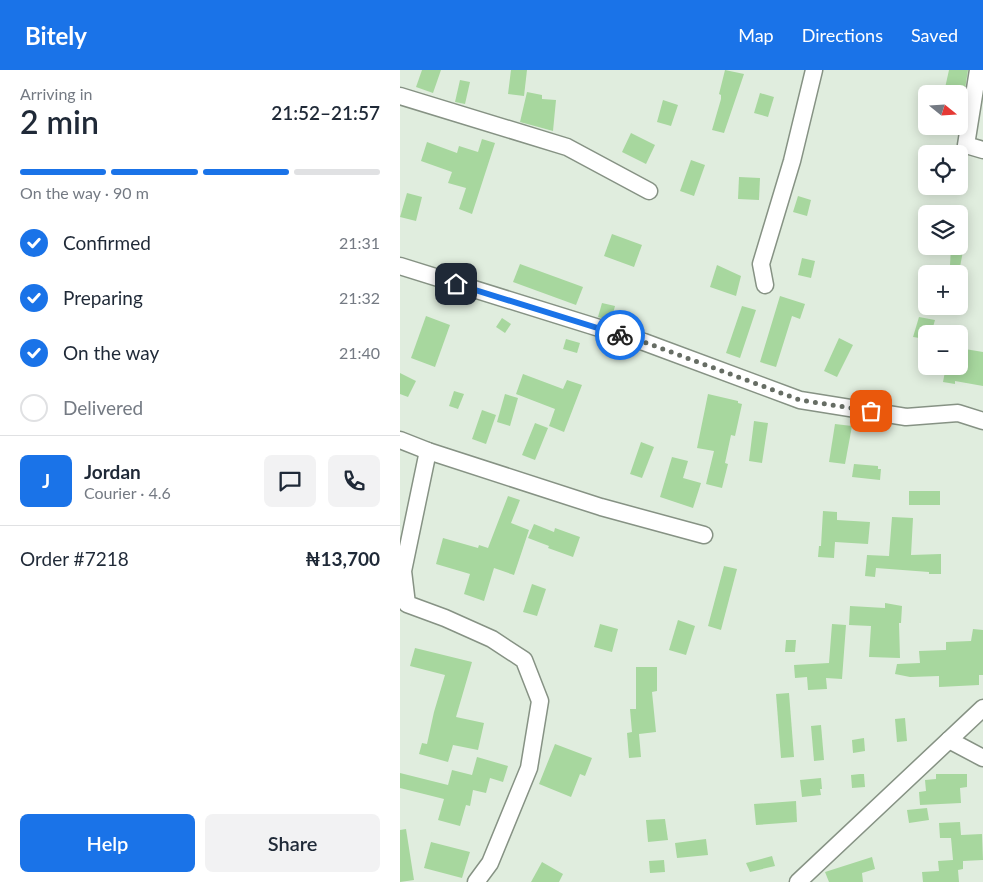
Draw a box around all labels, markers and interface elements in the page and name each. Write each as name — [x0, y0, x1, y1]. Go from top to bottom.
text: Bitely — [25, 21, 87, 50]
text: Map — [738, 24, 774, 46]
text: Directions — [802, 24, 883, 46]
text: Saved — [911, 24, 958, 46]
text: Arriving in — [20, 84, 93, 103]
north arrow — [918, 85, 968, 135]
map controls — [918, 85, 968, 375]
text: 21:52–21:57 — [271, 101, 380, 124]
text: 2 min — [20, 102, 99, 141]
button: locate — [918, 145, 968, 195]
text: On the way · 90 m — [20, 183, 149, 202]
button: layers — [918, 205, 968, 255]
icon: check — [20, 229, 48, 257]
text: Confirmed — [63, 231, 151, 254]
text: 21:31 — [339, 233, 380, 252]
pin — [435, 263, 477, 305]
button: + — [918, 265, 968, 315]
icon: home — [442, 270, 470, 298]
icon: check — [20, 284, 48, 312]
text: Preparing — [63, 286, 143, 309]
text: 21:32 — [339, 288, 380, 307]
courier — [595, 310, 645, 360]
icon: bike — [606, 321, 634, 349]
button: − — [918, 325, 968, 375]
icon: check — [20, 339, 48, 367]
text: On the way — [63, 341, 159, 364]
text: 21:40 — [339, 343, 380, 362]
pin — [850, 390, 892, 432]
text: Delivered — [63, 396, 143, 419]
icon: bag — [857, 397, 885, 425]
button: chat — [264, 455, 316, 507]
button: phone — [328, 455, 380, 507]
text: Jordan — [84, 460, 141, 483]
text: J — [42, 469, 50, 492]
text: Courier · 4.6 — [84, 483, 171, 502]
text: Order #7218 — [20, 547, 129, 570]
text: ₦13,700 — [305, 547, 380, 570]
button: Help — [20, 814, 195, 872]
button: Share — [205, 814, 380, 872]

